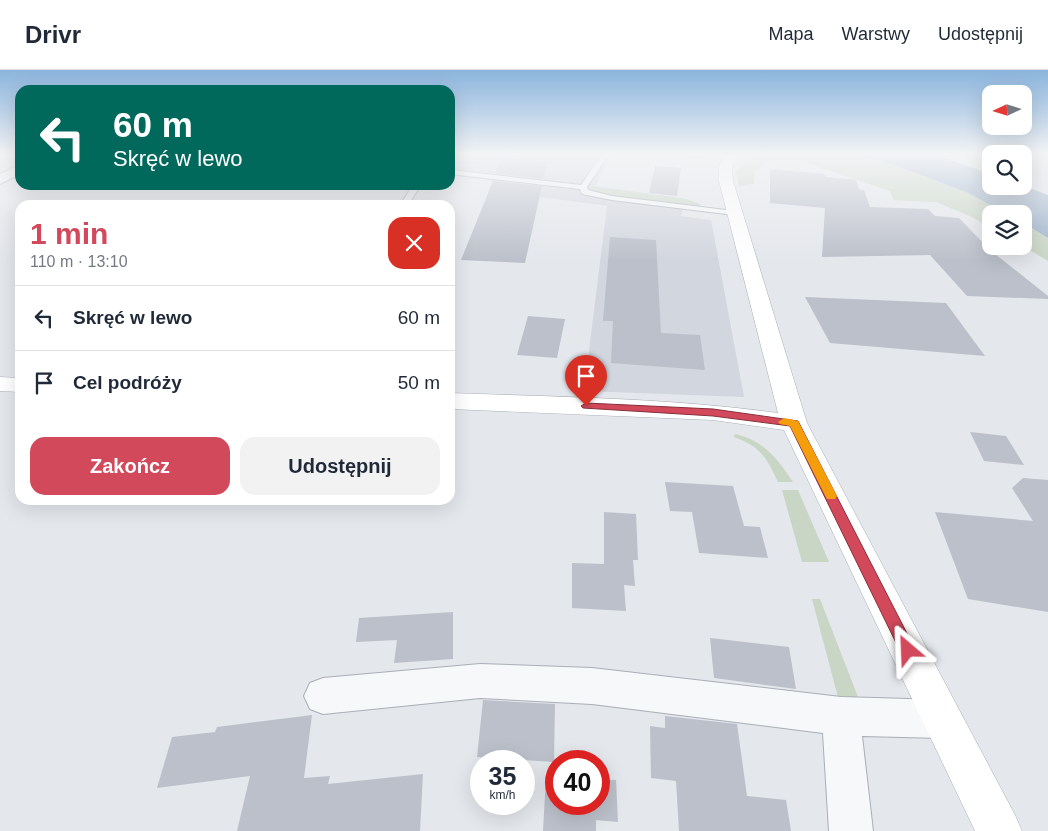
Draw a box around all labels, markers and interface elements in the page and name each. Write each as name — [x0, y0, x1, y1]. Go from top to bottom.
text: Drivr — [25, 21, 81, 48]
text: Mapa — [769, 24, 814, 44]
text: Warstwy — [842, 24, 910, 44]
text: Udostępnij — [938, 24, 1023, 44]
north arrow — [982, 85, 1032, 135]
map controls — [982, 85, 1032, 255]
icon: left — [30, 105, 95, 170]
text: 60 m — [113, 105, 193, 144]
button: search — [982, 145, 1032, 195]
text: Skręć w lewo — [113, 146, 243, 171]
button: layers — [982, 205, 1032, 255]
text: 1 min — [30, 217, 108, 250]
button: close — [388, 217, 440, 269]
text: 110 m · 13:10 — [30, 253, 128, 270]
icon: left — [30, 304, 58, 332]
text: Skręć w lewo — [73, 307, 192, 328]
text: 60 m — [398, 307, 440, 328]
pin — [565, 355, 607, 406]
icon: arrive — [572, 362, 600, 390]
icon: arrive — [30, 369, 58, 397]
text: Cel podróży — [73, 372, 182, 393]
text: 50 m — [398, 372, 440, 393]
button: Zakończ — [30, 437, 230, 495]
button: Udostępnij — [240, 437, 440, 495]
position arrow — [881, 623, 933, 675]
speed limit sign: 40 — [545, 750, 610, 815]
text: 35 — [489, 762, 516, 790]
text: km/h — [489, 788, 516, 802]

